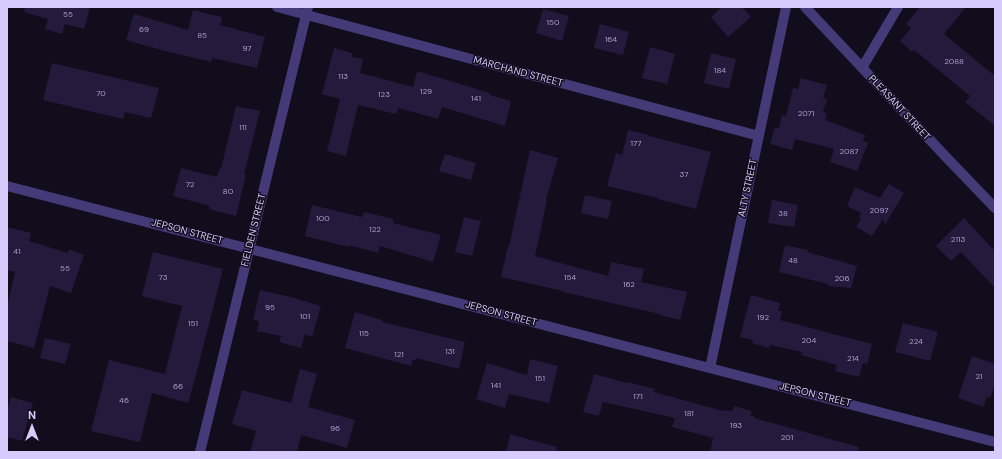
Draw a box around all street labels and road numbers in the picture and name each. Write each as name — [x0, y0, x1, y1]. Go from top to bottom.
street label: MARCHAND STREET — [472, 54, 564, 90]
street label: PLEASANT STREET — [866, 73, 932, 143]
street label: ALTY STREET — [736, 158, 760, 218]
street label: FIELDEN STREET — [239, 192, 269, 268]
street label: JEPSON STREET — [150, 217, 224, 247]
street label: JEPSON STREET — [464, 299, 538, 329]
street label: JEPSON STREET — [778, 380, 852, 410]

